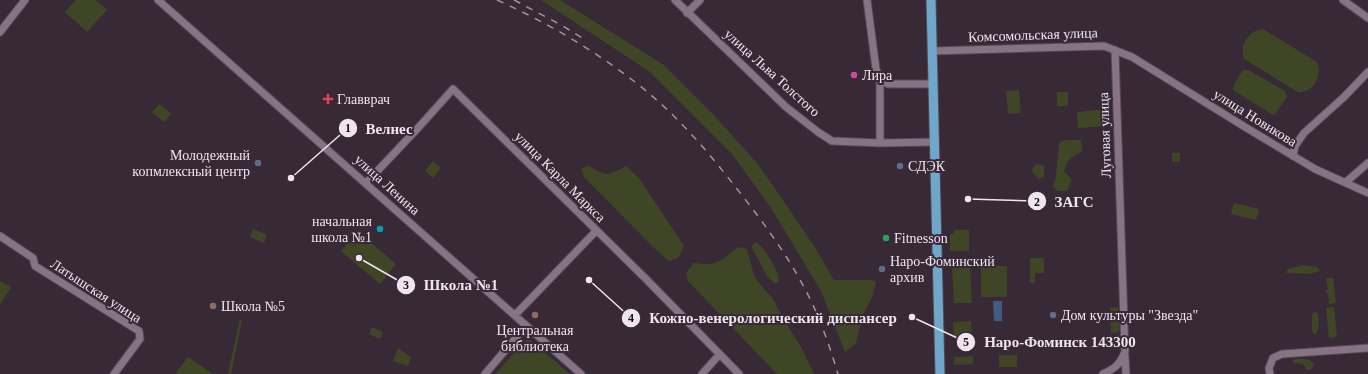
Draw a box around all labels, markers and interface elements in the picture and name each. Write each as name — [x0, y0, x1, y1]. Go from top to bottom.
street label: Комсомольская улица — [968, 25, 1099, 45]
street label: улица Льва Толстого — [721, 26, 823, 120]
place label: Лира — [862, 68, 893, 83]
marker: Лира — [849, 70, 859, 80]
street label: улица Новикова — [1211, 86, 1300, 150]
street label: Луговая улица — [1096, 91, 1114, 178]
place label: Главврач — [337, 92, 390, 107]
marker: Главврач — [322, 93, 334, 105]
callout: Велнес — [338, 115, 421, 142]
text: 1 — [345, 121, 351, 135]
text: Велнес — [365, 121, 413, 137]
street label: улица Карла Маркса — [512, 129, 609, 226]
place label: Молодежный копмлексный центр — [132, 148, 251, 179]
street label: улица Ленина — [351, 152, 423, 219]
marker: Молодежный копмлексный центр — [253, 158, 263, 168]
place label: СДЭК — [908, 159, 946, 174]
marker: СДЭК — [895, 161, 905, 171]
callout: ЗАГС — [1027, 188, 1102, 215]
text: ЗАГС — [1055, 194, 1093, 210]
text: 2 — [1034, 195, 1040, 209]
place label: начальная школа №1 — [311, 214, 373, 245]
marker: начальная школа №1 — [375, 224, 385, 234]
place label: Fitnesson — [894, 231, 948, 246]
marker: Fitnesson — [881, 233, 891, 243]
place label: Наро-Фоминский архив — [890, 254, 995, 285]
street label: Латышская улица — [48, 256, 145, 326]
marker: Наро-Фоминский архив — [877, 264, 887, 274]
callout: Школа №1 — [396, 271, 506, 298]
text: Школа №1 — [424, 277, 498, 293]
text: 3 — [403, 278, 409, 292]
place label: Школа №5 — [221, 299, 285, 314]
marker: Школа №5 — [208, 301, 218, 311]
callout: Кожно-венерологический диспансер — [621, 304, 905, 331]
place label: Дом культуры "Звезда" — [1061, 308, 1198, 323]
marker: Центральная библиотека — [530, 310, 540, 320]
text: Кожно-венерологический диспансер — [649, 310, 897, 326]
marker: Дом культуры "Звезда" — [1048, 310, 1058, 320]
text: 4 — [628, 311, 634, 325]
place label: Центральная библиотека — [497, 323, 574, 354]
callout: Наро-Фоминск 143300 — [956, 329, 1144, 356]
text: Наро-Фоминск 143300 — [984, 334, 1136, 350]
text: 5 — [963, 335, 969, 349]

